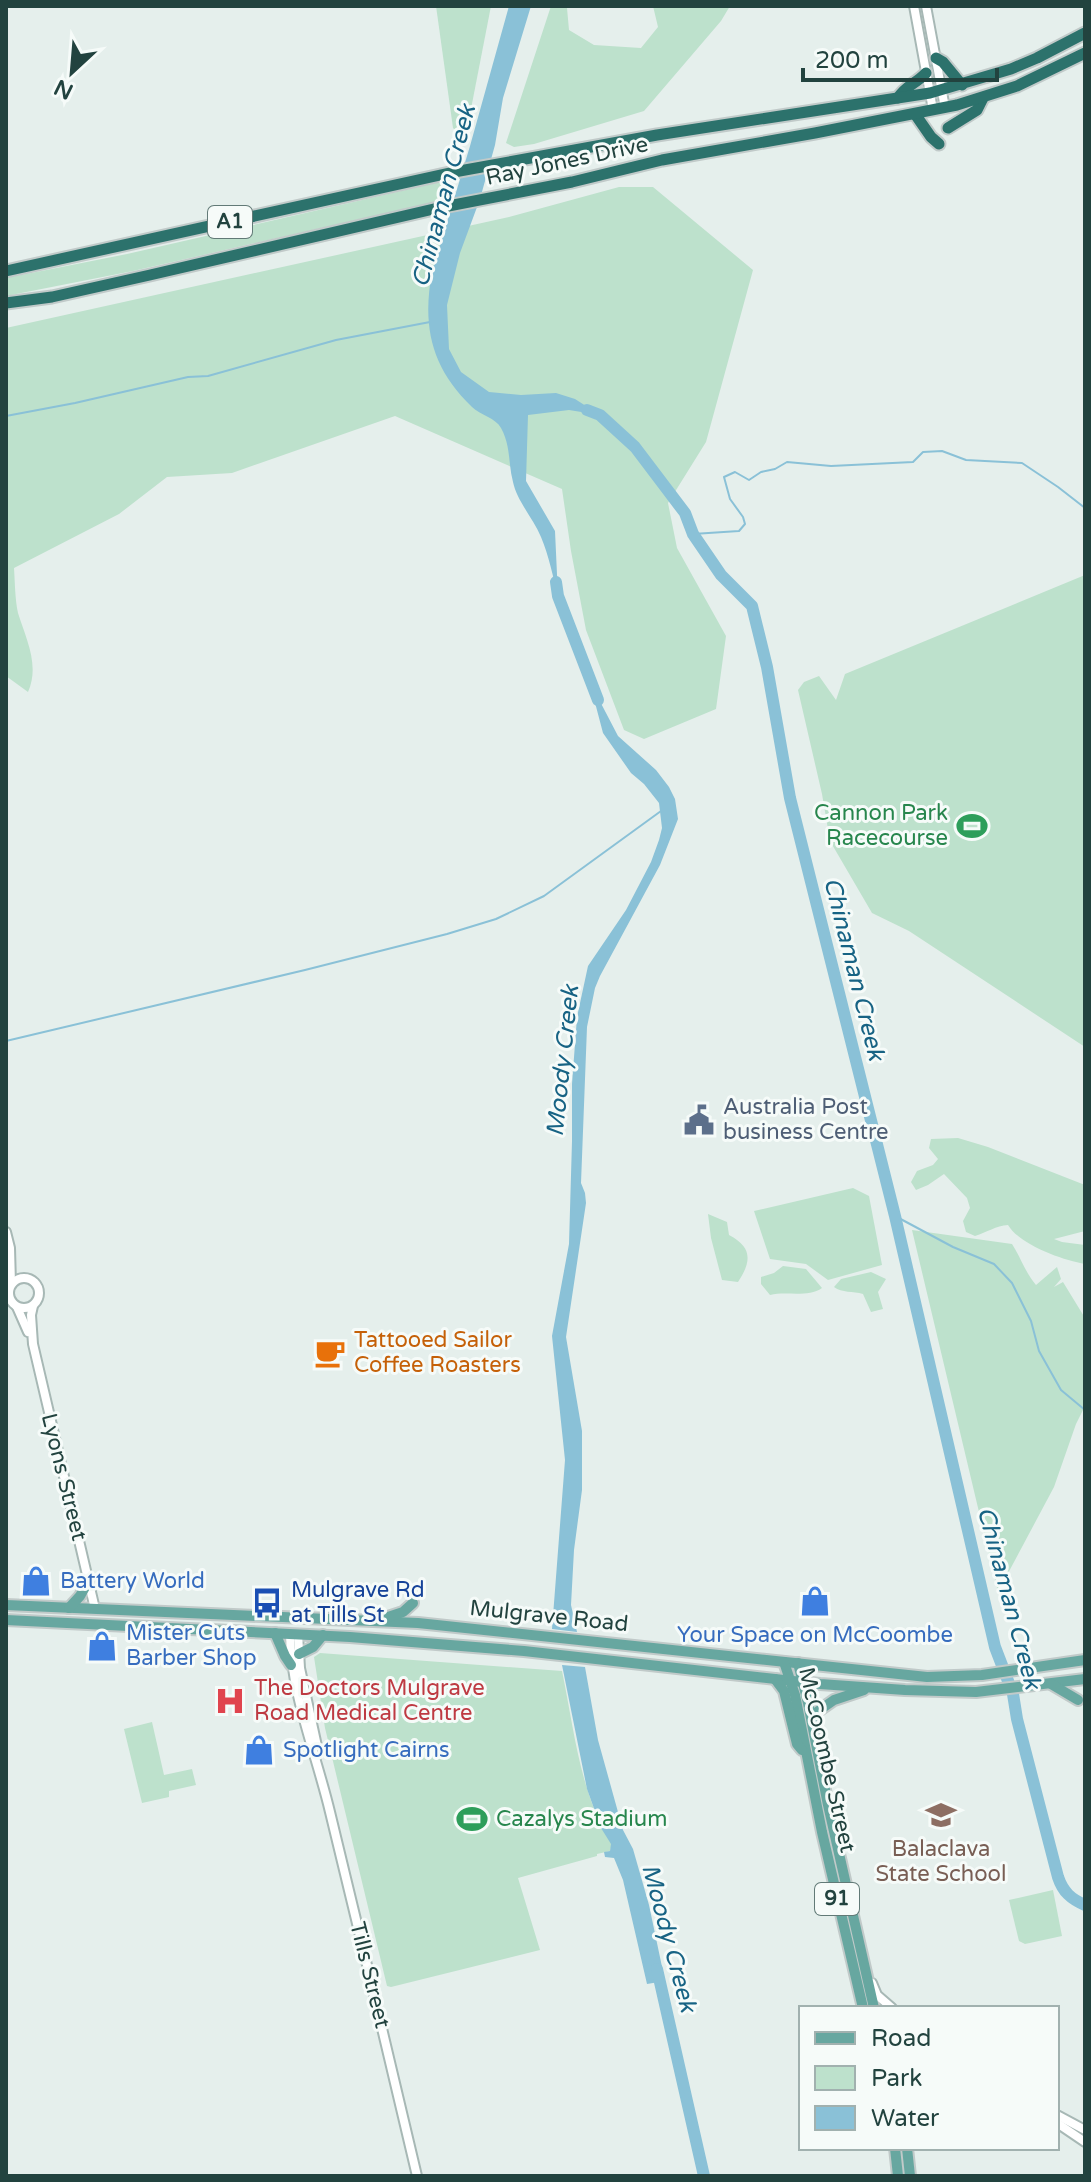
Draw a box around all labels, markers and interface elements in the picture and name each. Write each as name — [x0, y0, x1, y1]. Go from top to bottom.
north arrow — [32, 32, 112, 112]
scale bar — [803, 32, 997, 82]
text: 200 m — [815, 46, 889, 75]
text: N — [50, 74, 77, 105]
water label: Chinaman Creek — [406, 100, 483, 290]
street label: Ray Jones Drive — [483, 131, 651, 191]
road number: A1 — [208, 206, 252, 238]
place label: Cannon Park Racecourse — [814, 800, 948, 851]
sports icon: Cannon Park Racecourse — [955, 809, 989, 843]
water label: Chinaman Creek — [817, 875, 891, 1065]
water label: Moody Creek — [541, 982, 586, 1138]
place label: Australia Post business Centre — [723, 1094, 889, 1145]
public building icon: Australia Post business Centre — [682, 1103, 716, 1137]
place label: Tattooed Sailor Coffee Roasters — [354, 1327, 521, 1378]
cafe icon: Tattooed Sailor Coffee Roasters — [313, 1336, 347, 1370]
street label: Lyons Street — [36, 1411, 92, 1543]
water label: Chinaman Creek — [971, 1504, 1048, 1694]
shop icon: Battery World — [19, 1564, 53, 1598]
place label: Battery World — [60, 1568, 205, 1594]
place label: Mulgrave Rd at Tills St — [291, 1577, 425, 1628]
shop icon: Your Space on McCoombe — [798, 1584, 832, 1618]
bus stop icon: Mulgrave Rd at Tills St — [250, 1586, 284, 1620]
street label: Mulgrave Road — [468, 1595, 630, 1637]
place label: Mister Cuts Barber Shop — [126, 1620, 257, 1671]
place label: Your Space on McCoombe — [677, 1622, 953, 1648]
shop icon: Mister Cuts Barber Shop — [85, 1629, 119, 1663]
street label: McCoombe Street — [793, 1665, 861, 1855]
place label: The Doctors Mulgrave Road Medical Centre — [254, 1675, 485, 1726]
hospital icon: The Doctors Mulgrave Road Medical Centre — [213, 1684, 247, 1718]
shop icon: Spotlight Cairns — [242, 1733, 276, 1767]
place label: Spotlight Cairns — [283, 1737, 450, 1763]
school or university icon: Balaclava State School — [924, 1798, 958, 1832]
sports icon: Cazalys Stadium — [455, 1802, 489, 1836]
place label: Cazalys Stadium — [496, 1806, 667, 1832]
place label: Balaclava State School — [876, 1836, 1006, 1887]
water label: Moody Creek — [635, 1861, 703, 2017]
road number: 91 — [815, 1883, 859, 1915]
street label: Tills Street — [344, 1919, 396, 2031]
legend — [799, 2006, 1059, 2150]
text: Road — [871, 2024, 931, 2053]
text: Park — [871, 2064, 922, 2093]
text: Water — [871, 2104, 940, 2133]

